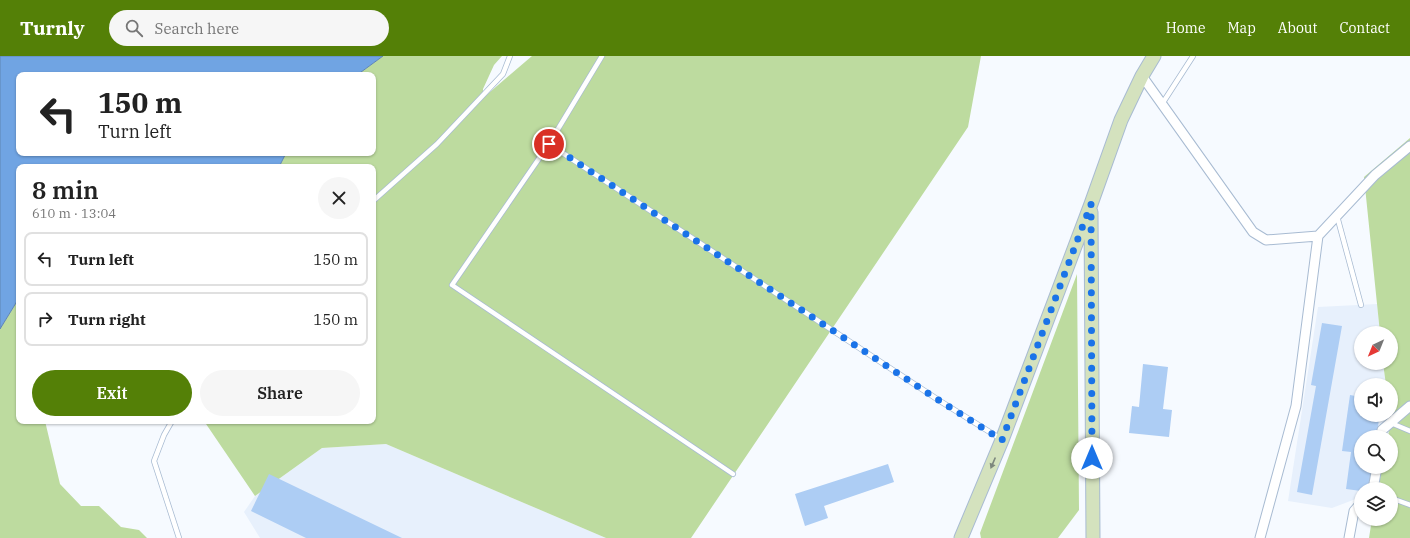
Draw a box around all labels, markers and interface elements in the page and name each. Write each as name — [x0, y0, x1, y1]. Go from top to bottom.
search box — [109, 10, 389, 46]
text: Turnly — [20, 16, 85, 40]
icon: search — [123, 17, 145, 39]
text: Search here — [155, 19, 239, 38]
text: Home — [1166, 19, 1205, 37]
text: Map — [1227, 19, 1256, 37]
text: About — [1278, 19, 1317, 37]
text: Contact — [1339, 19, 1390, 37]
text: 150 m — [98, 84, 182, 121]
icon: left — [32, 88, 84, 140]
text: Turn left — [98, 120, 172, 143]
pin — [532, 127, 566, 161]
icon: arrive — [538, 133, 560, 155]
text: 8 min — [32, 174, 99, 206]
button: close — [318, 177, 360, 219]
text: 610 m · 13:04 — [32, 205, 116, 222]
icon: left — [34, 248, 56, 270]
text: Turn left — [68, 250, 134, 269]
text: 150 m — [313, 250, 358, 269]
icon: right — [34, 308, 56, 330]
text: Turn right — [68, 310, 146, 329]
text: 150 m — [313, 310, 358, 329]
north arrow — [1354, 326, 1398, 370]
map controls — [1354, 326, 1398, 526]
button: Exit — [32, 370, 192, 416]
button: Share — [200, 370, 360, 416]
button: sound — [1354, 378, 1398, 422]
button: search — [1354, 430, 1398, 474]
position arrow — [1071, 437, 1113, 479]
one-way arrow — [989, 457, 996, 469]
button: layers — [1354, 482, 1398, 526]

